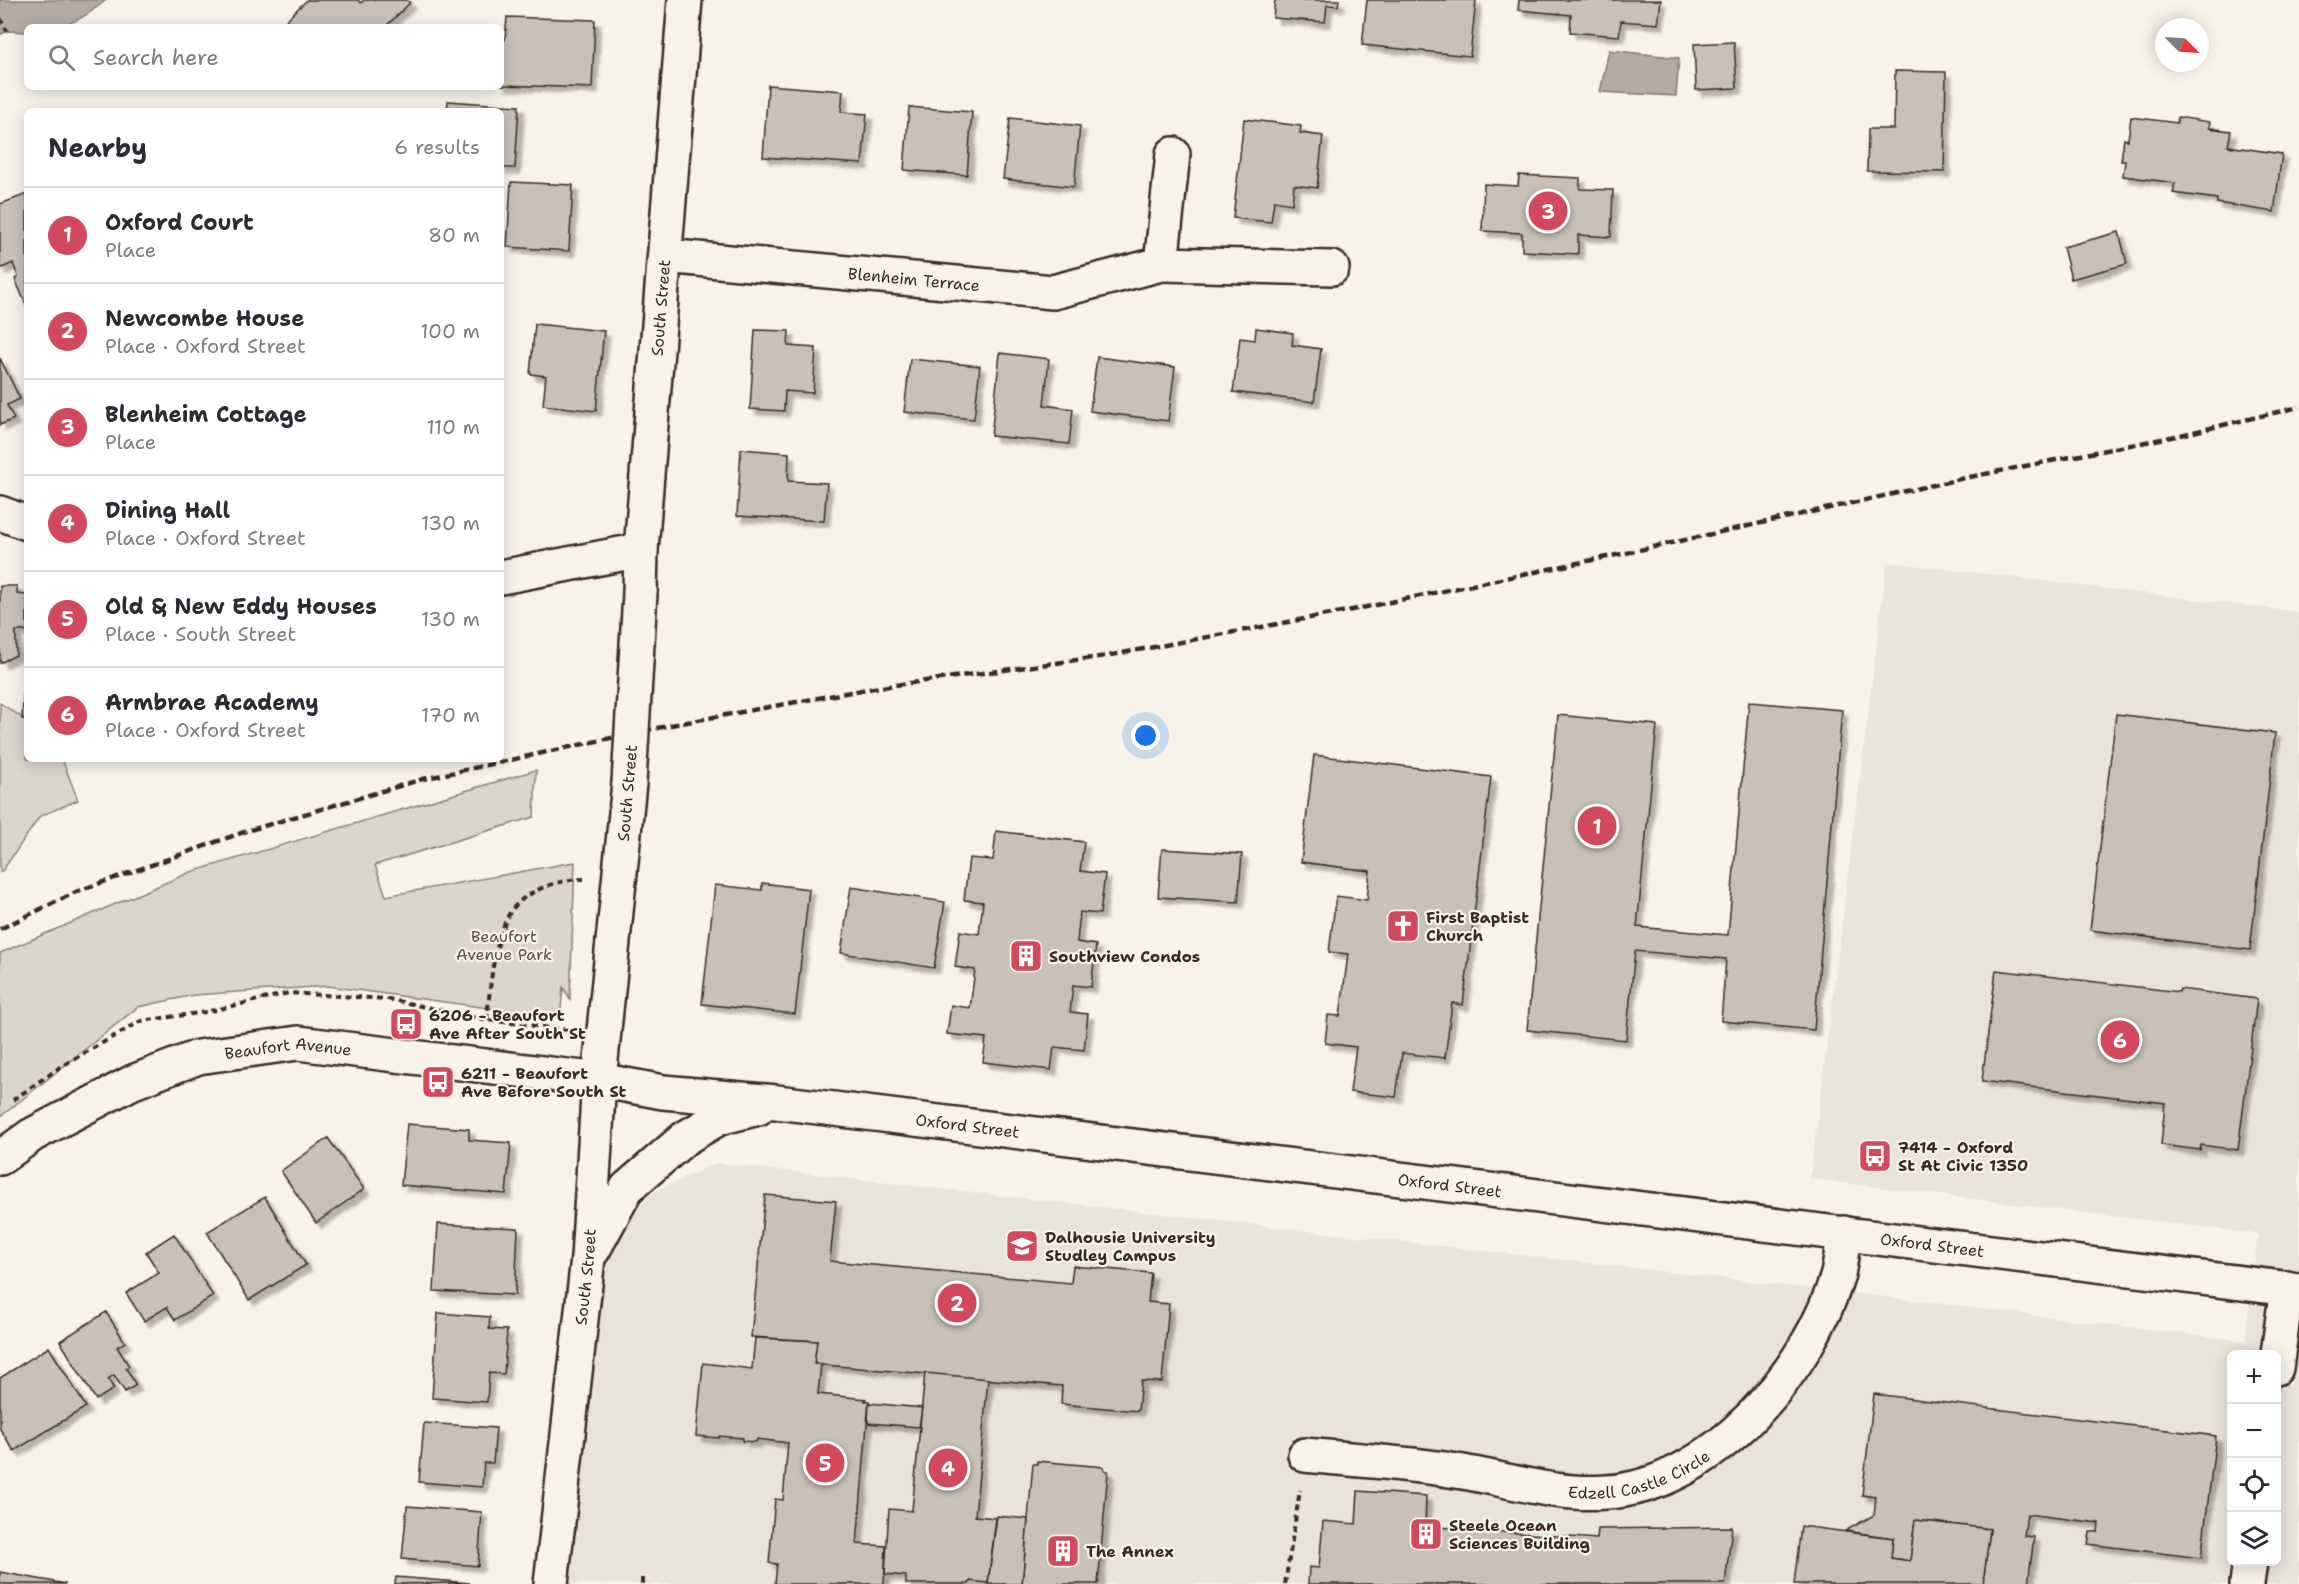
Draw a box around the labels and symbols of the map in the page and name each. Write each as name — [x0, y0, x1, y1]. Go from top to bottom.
north arrow — [2155, 18, 2209, 72]
pin: 3 — [1528, 188, 1568, 234]
street label: South Street — [647, 259, 675, 357]
street label: Blenheim Terrace — [847, 263, 981, 296]
your location — [1131, 721, 1160, 750]
street label: South Street — [613, 744, 642, 842]
pin: 1 — [1578, 804, 1616, 848]
place label: First Baptist Church — [1426, 907, 1529, 946]
church icon: First Baptist Church — [1385, 908, 1421, 944]
park label: Beaufort Avenue Park — [456, 926, 552, 965]
building icon: Southview Condos — [1008, 938, 1044, 974]
place label: Southview Condos — [1049, 946, 1200, 967]
place label: 6206 - Beaufort Ave After South St — [429, 1005, 586, 1044]
bus stop icon: 6206 - Beaufort Ave After South St — [388, 1006, 424, 1042]
pin: 6 — [2100, 1018, 2140, 1062]
street label: Beaufort Avenue — [223, 1033, 353, 1064]
place label: 6211 - Beaufort Ave Before South St — [461, 1063, 627, 1102]
bus stop icon: 6211 - Beaufort Ave Before South St — [420, 1064, 456, 1100]
street label: Oxford Street — [914, 1109, 1021, 1143]
place label: 7414 - Oxford St At Civic 1350 — [1898, 1137, 2028, 1176]
bus stop icon: 7414 - Oxford St At Civic 1350 — [1857, 1138, 1893, 1174]
street label: Oxford Street — [1397, 1169, 1503, 1202]
place label: Dalhousie University Studley Campus — [1045, 1227, 1215, 1266]
street label: South Street — [570, 1228, 601, 1326]
school or university icon: Dalhousie University Studley Campus — [1004, 1228, 1040, 1264]
street label: Oxford Street — [1879, 1228, 1985, 1262]
pin: 2 — [938, 1280, 976, 1326]
pin: 5 — [806, 1440, 844, 1486]
street label: Edzell Castle Circle — [1567, 1445, 1714, 1504]
pin: 4 — [928, 1446, 968, 1490]
place label: Steele Ocean Sciences Building — [1449, 1515, 1590, 1554]
building icon: Steele Ocean Sciences Building — [1408, 1516, 1444, 1552]
building icon: The Annex — [1045, 1533, 1081, 1569]
place label: The Annex — [1086, 1541, 1174, 1562]

